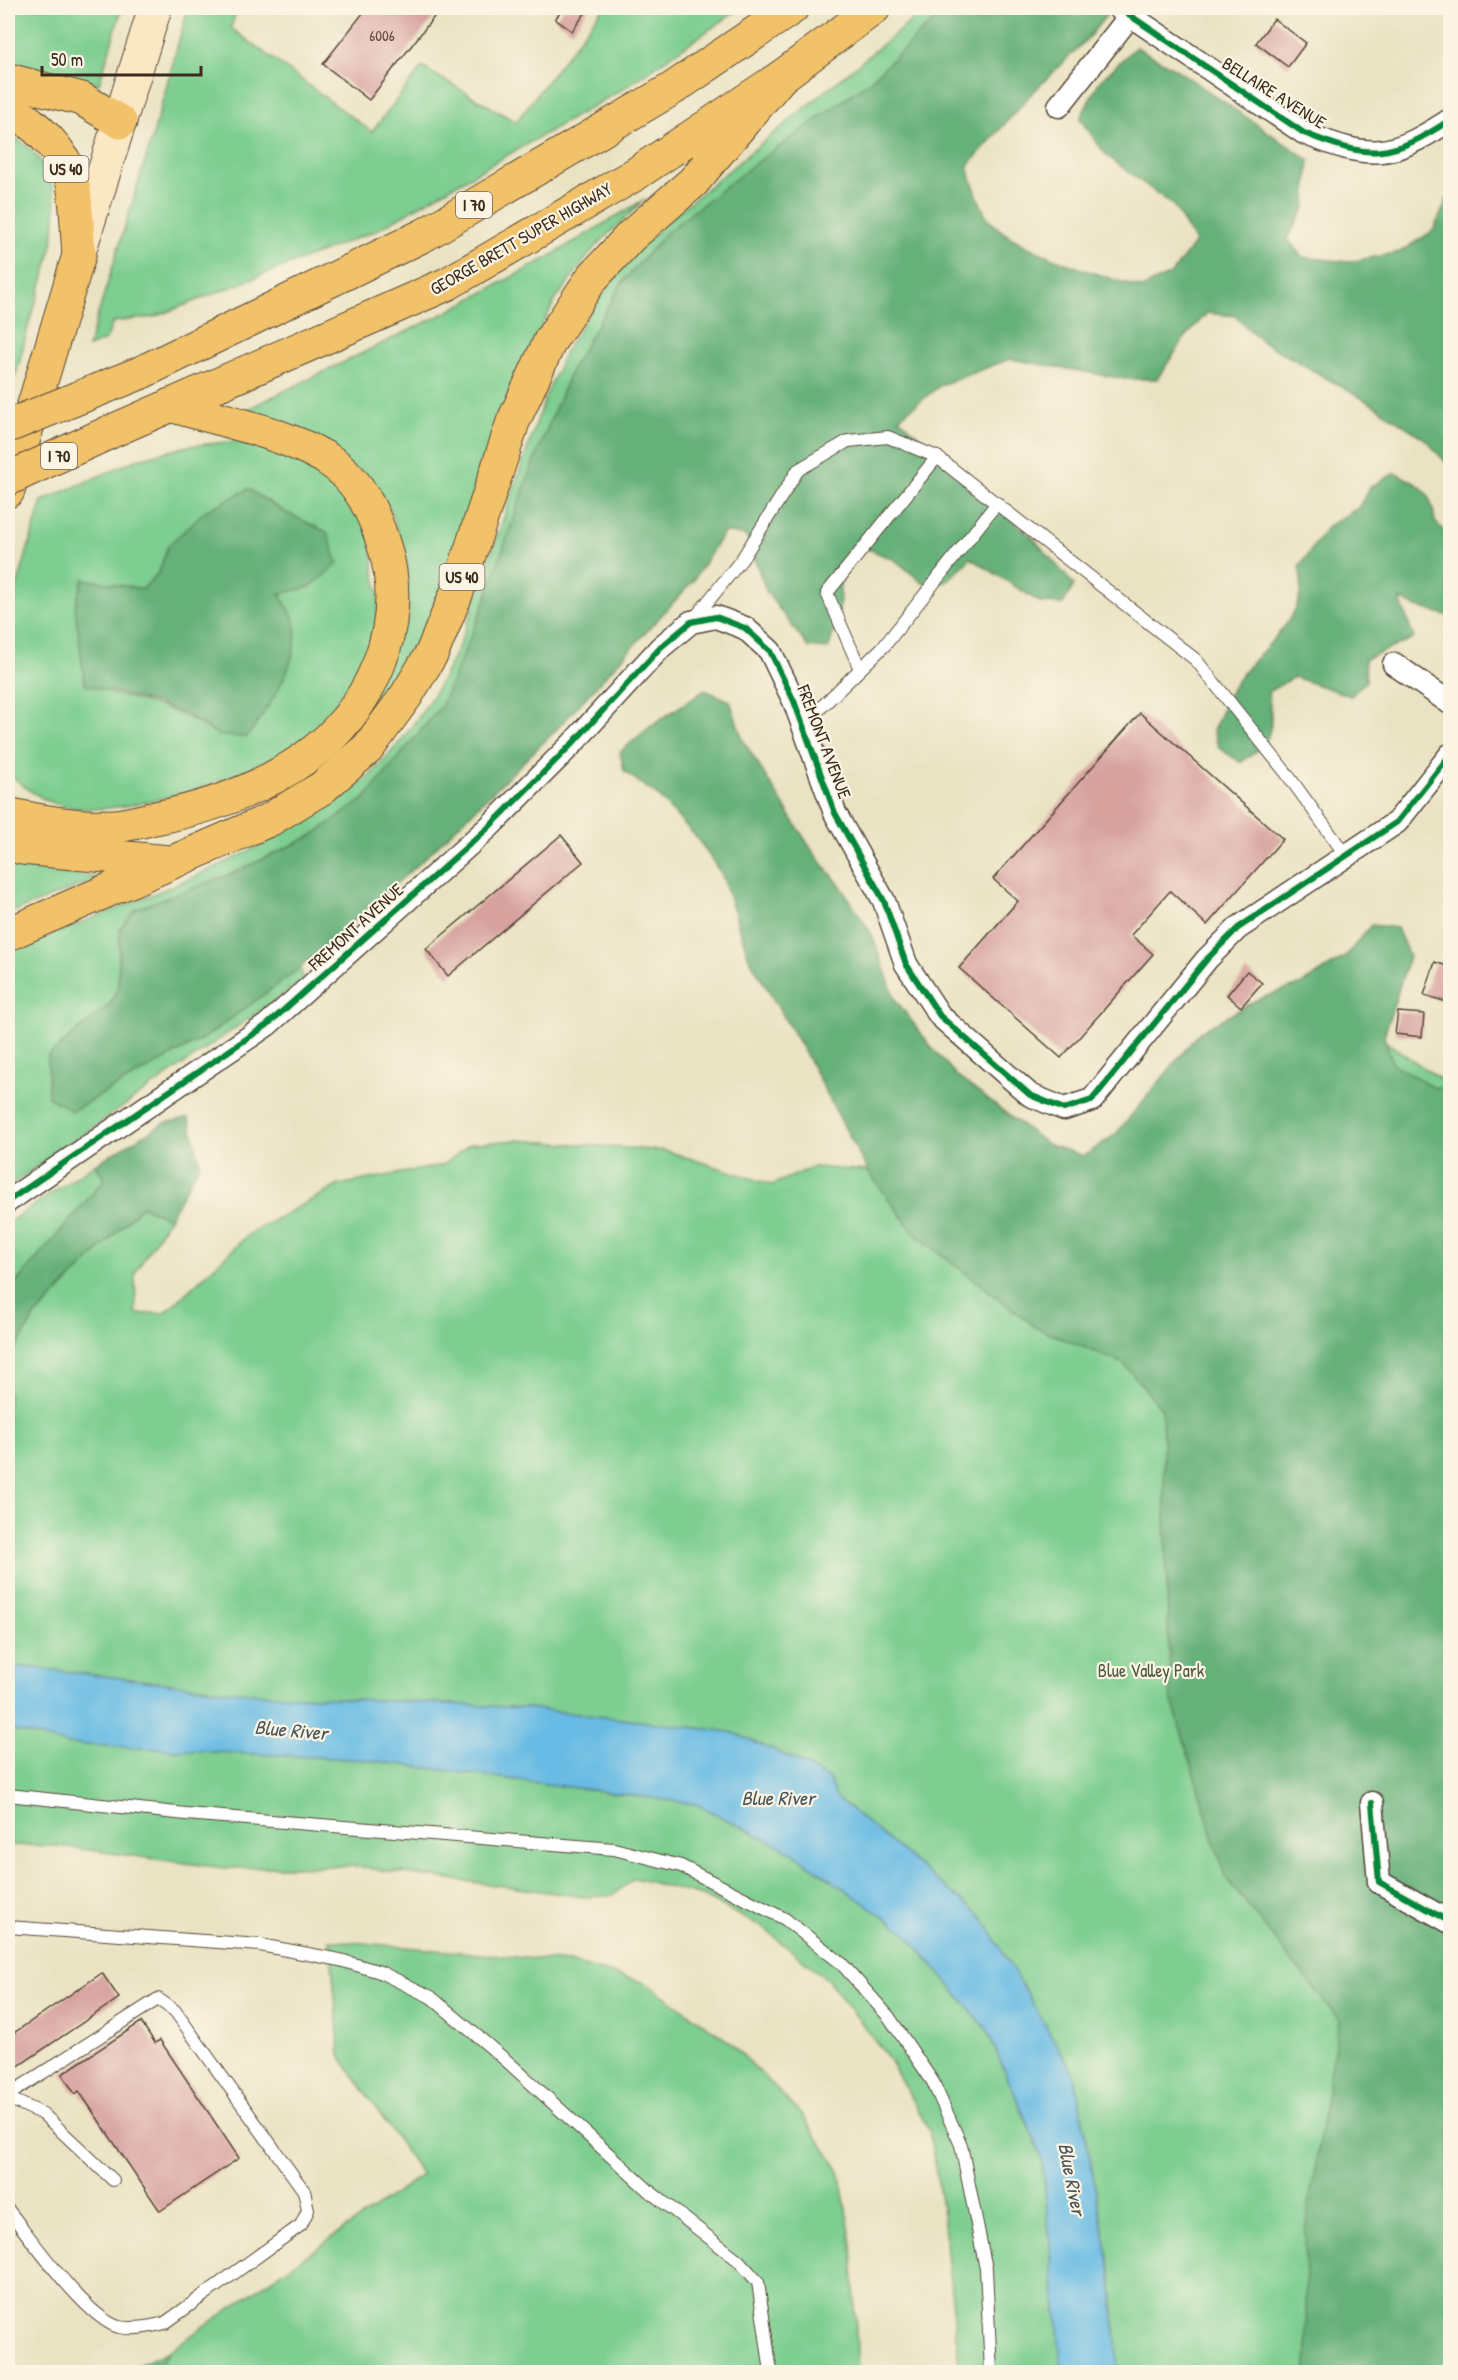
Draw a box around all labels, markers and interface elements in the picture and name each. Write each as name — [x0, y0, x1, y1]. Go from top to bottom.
house number: 6006 — [369, 25, 395, 46]
scale bar — [42, 39, 201, 77]
text: 50 m — [51, 47, 83, 72]
street label: BELLAIRE AVENUE — [1218, 51, 1331, 134]
road number: US 40 — [44, 156, 88, 182]
street label: GEORGE BRETT SUPER HIGHWAY — [425, 176, 616, 301]
road number: I 70 — [456, 192, 492, 218]
road number: I 70 — [41, 443, 77, 469]
road number: US 40 — [440, 564, 484, 590]
street label: FREMONT AVENUE — [791, 680, 858, 802]
street label: FREMONT AVENUE — [302, 877, 409, 977]
park label: Blue Valley Park — [1098, 1658, 1205, 1683]
water label: Blue River — [253, 1713, 331, 1746]
water label: Blue River — [741, 1784, 817, 1811]
water label: Blue River — [1052, 2140, 1093, 2220]

